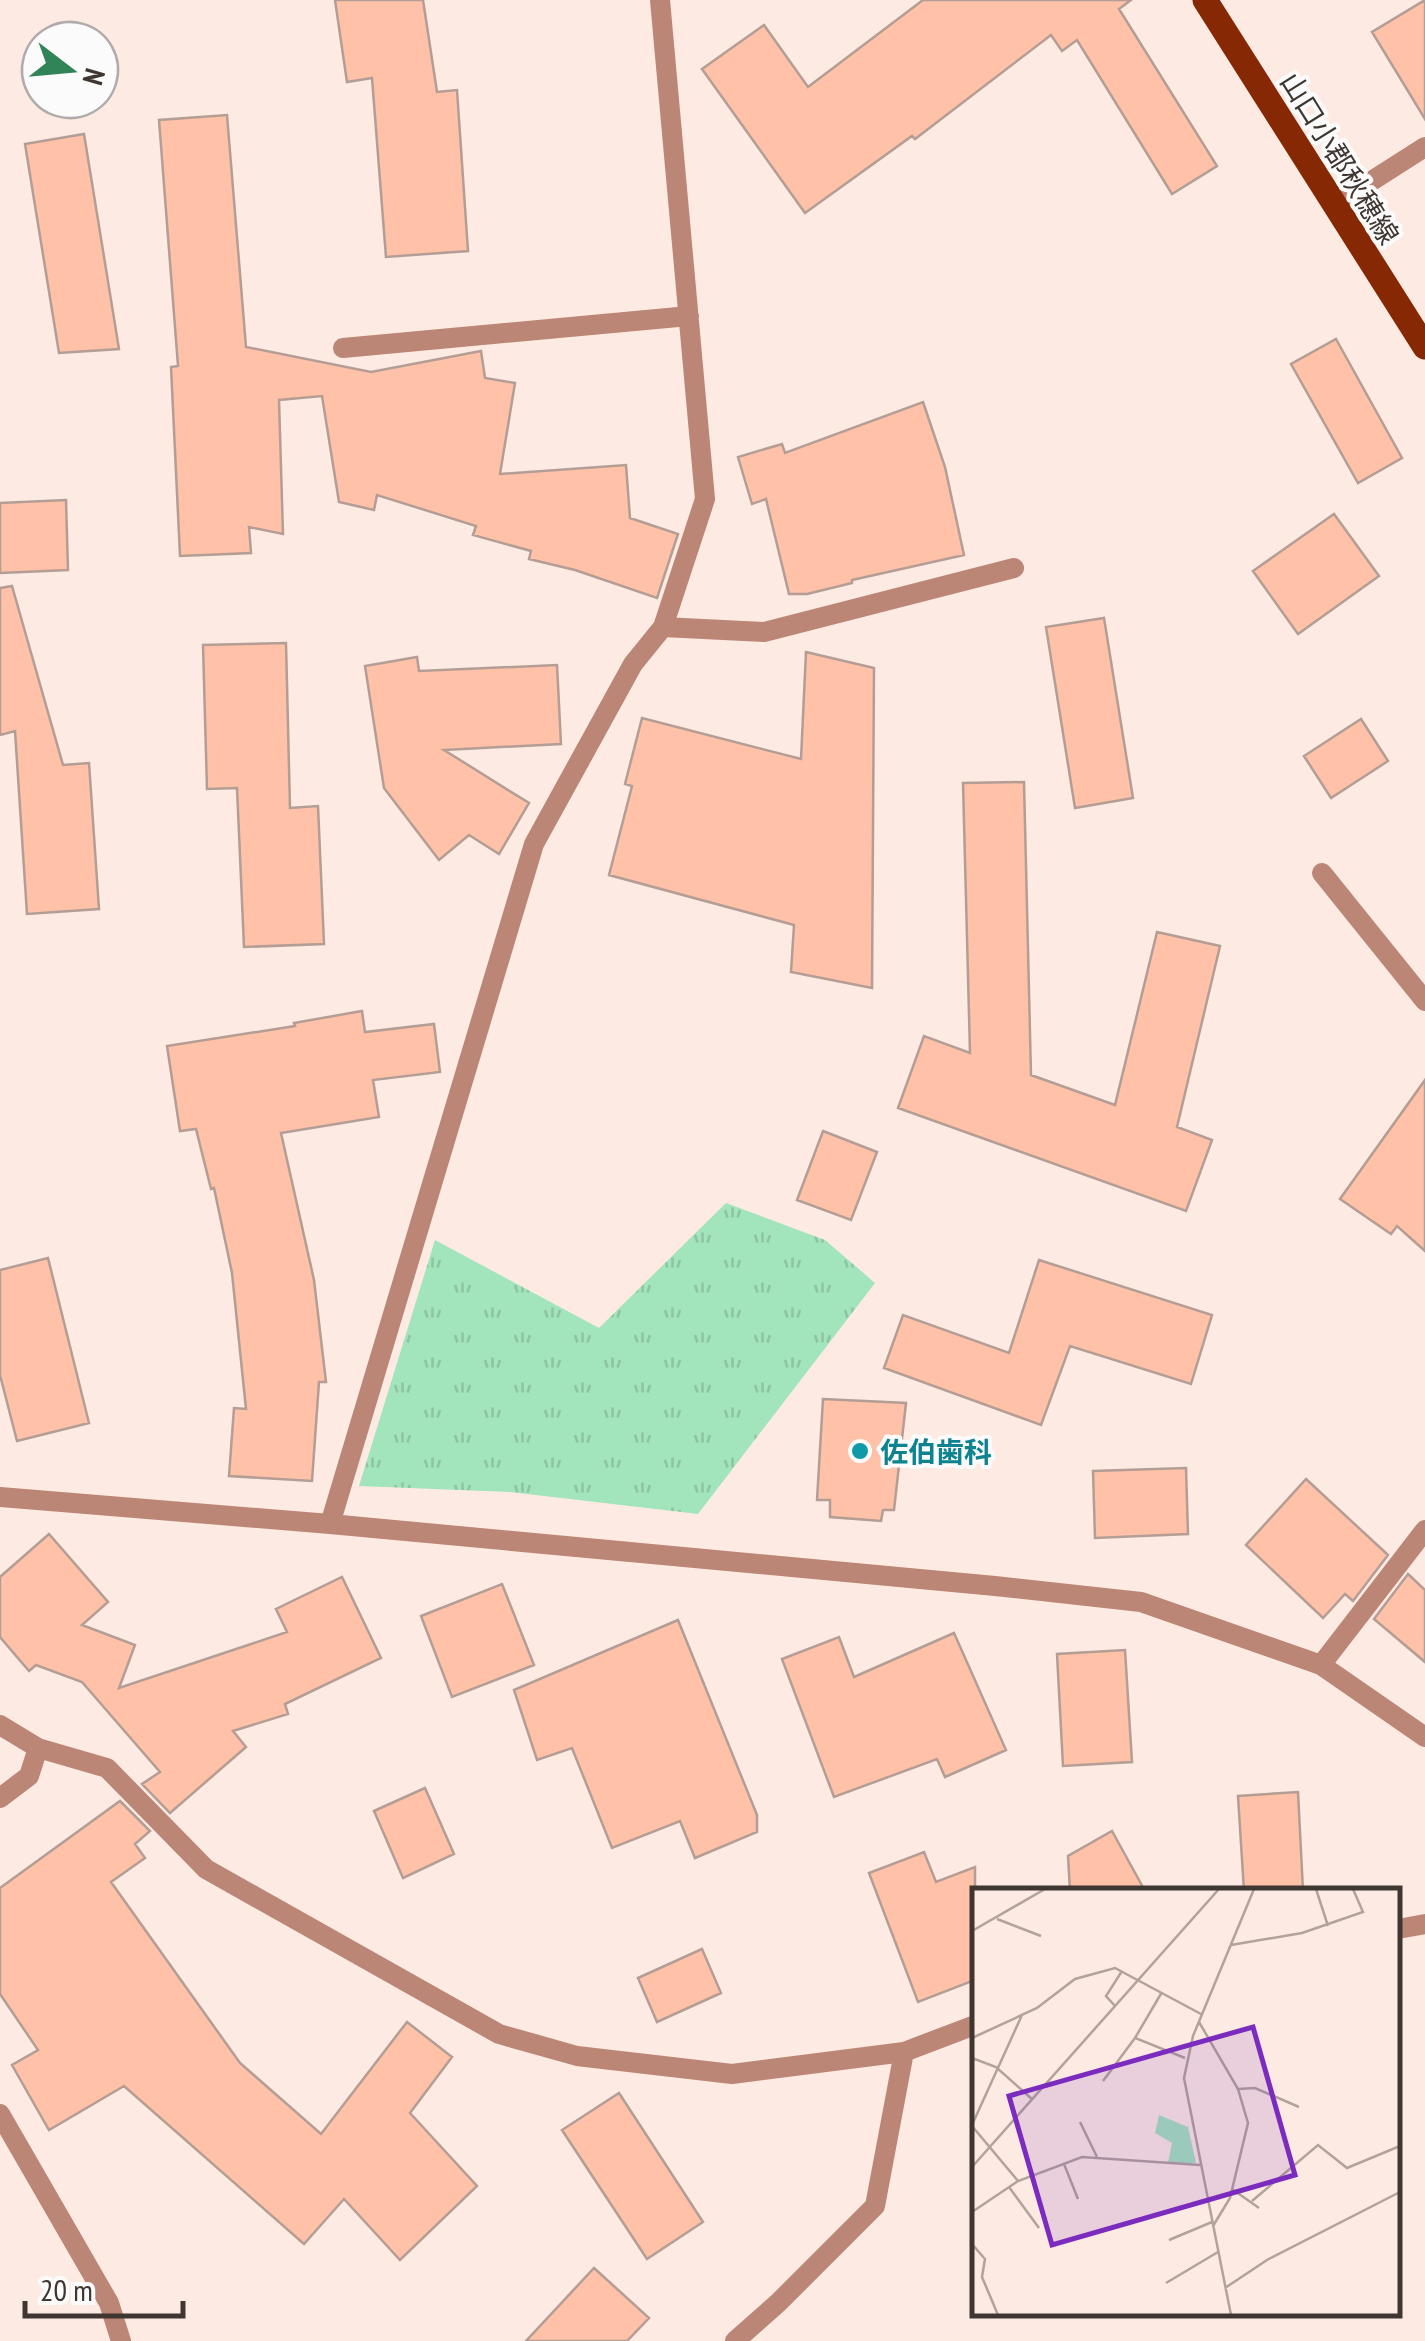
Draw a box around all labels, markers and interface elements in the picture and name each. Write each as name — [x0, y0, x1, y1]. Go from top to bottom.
north arrow — [20, 20, 120, 120]
text: N — [75, 65, 114, 89]
street label: 山口小郡秋穂線 — [1272, 65, 1408, 251]
place label: 佐伯歯科 — [880, 1433, 992, 1470]
marker: 佐伯歯科 — [849, 1440, 871, 1462]
inset map — [972, 1888, 1400, 2316]
scale bar — [25, 2256, 182, 2318]
text: 20 m — [40, 2270, 93, 2309]

